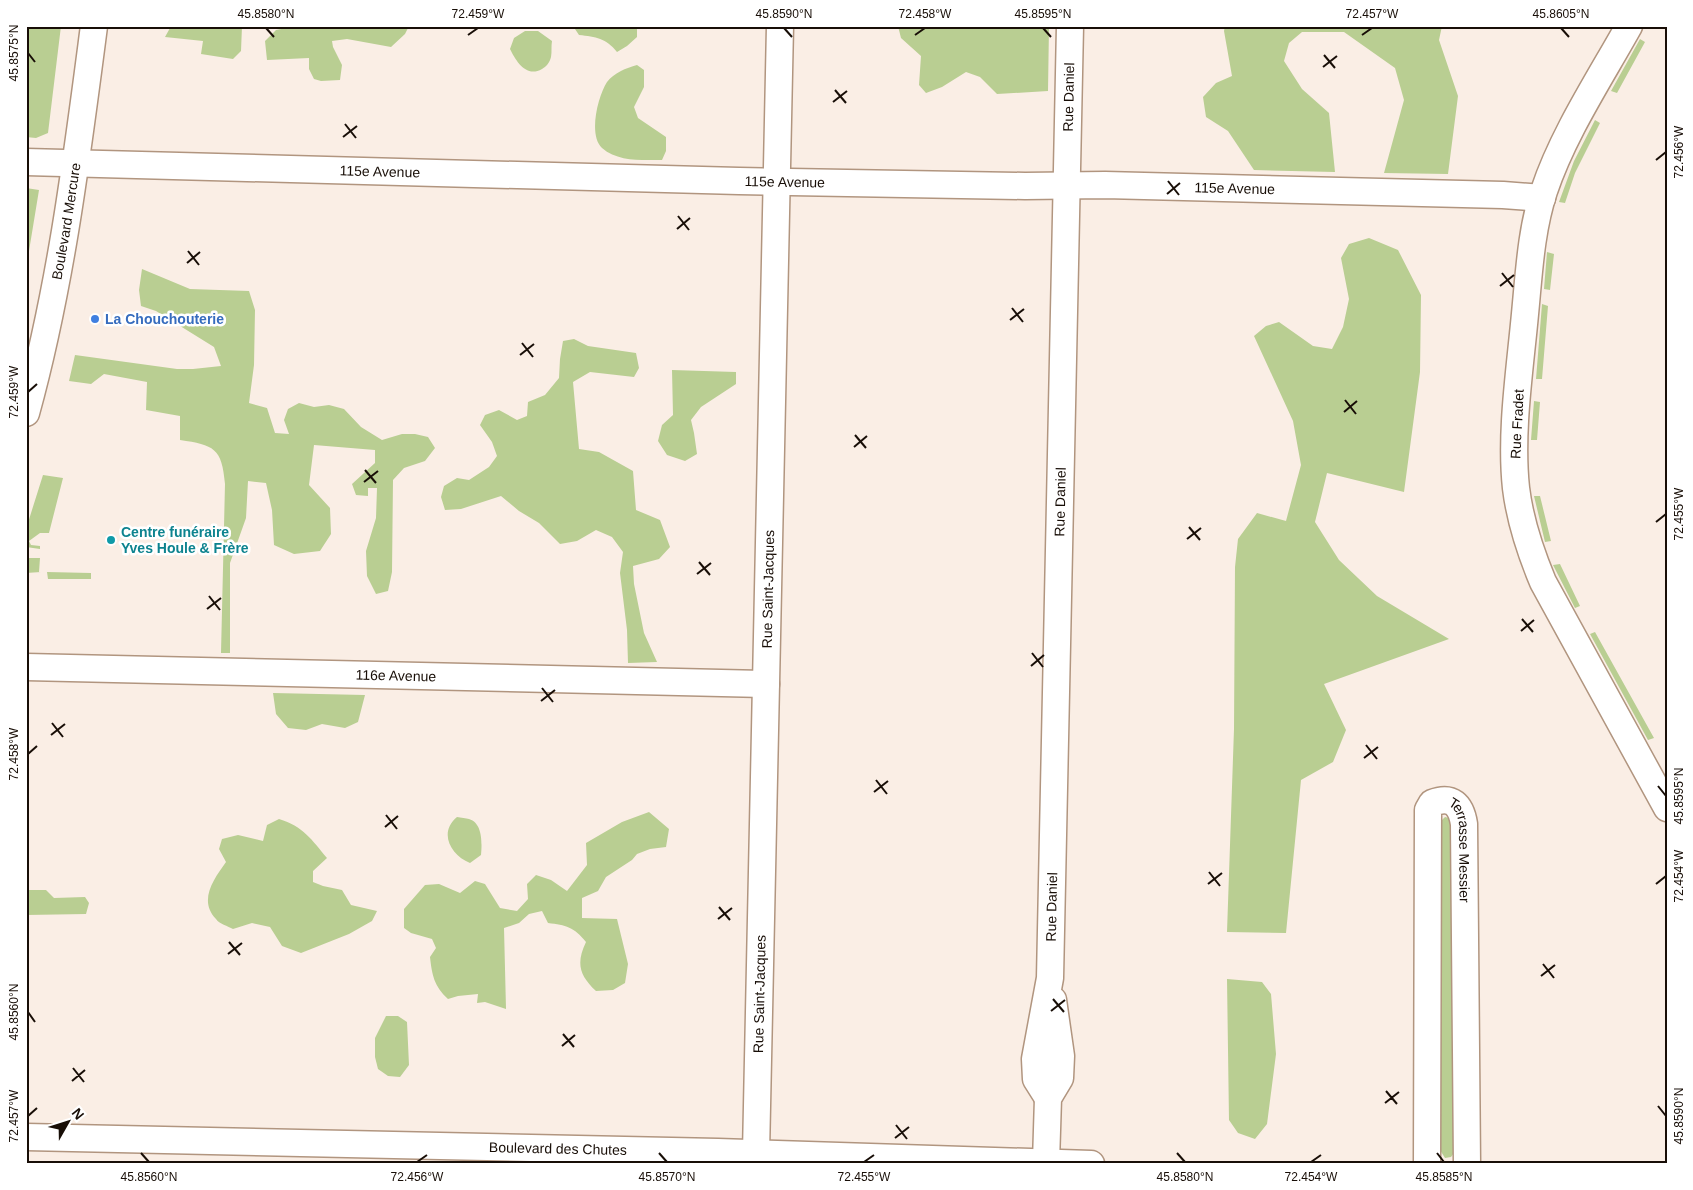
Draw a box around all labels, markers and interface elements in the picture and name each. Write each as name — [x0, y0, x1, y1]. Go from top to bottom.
text: 45.8580°N — [238, 7, 294, 21]
text: 72.459°W — [452, 7, 505, 21]
text: 45.8590°N — [756, 7, 812, 21]
text: 72.458°W — [899, 7, 952, 21]
text: 45.8595°N — [1015, 7, 1071, 21]
text: 72.457°W — [1346, 7, 1399, 21]
text: 45.8605°N — [1533, 7, 1589, 21]
text: 45.8575°N — [7, 25, 21, 81]
street label: Rue Daniel — [1060, 62, 1077, 132]
text: 72.456°W — [1672, 125, 1686, 178]
street label: Boulevard Mercure — [49, 161, 84, 281]
street label: 115e Avenue — [339, 162, 421, 181]
street label: 115e Avenue — [744, 173, 825, 191]
street label: 115e Avenue — [1194, 179, 1275, 197]
place label: La Chouchouterie — [105, 311, 224, 327]
marker: La Chouchouterie — [89, 313, 101, 325]
text: 72.459°W — [7, 365, 21, 418]
street label: Rue Fradet — [1507, 389, 1527, 459]
street label: Rue Daniel — [1051, 467, 1069, 537]
text: 72.455°W — [1672, 487, 1686, 540]
place label: Centre funéraire Yves Houle & Frère — [121, 524, 249, 556]
street label: Rue Saint-Jacques — [759, 530, 777, 648]
marker: Centre funéraire Yves Houle & Frère — [105, 534, 117, 546]
street label: 116e Avenue — [355, 667, 437, 684]
text: 72.458°W — [7, 727, 21, 780]
text: 45.8595°N — [1672, 768, 1686, 824]
street label: Terrasse Messier — [1446, 794, 1473, 903]
text: 72.454°W — [1672, 849, 1686, 902]
street label: Rue Daniel — [1043, 872, 1060, 942]
street label: Rue Saint-Jacques — [750, 935, 769, 1053]
text: 45.8560°N — [7, 984, 21, 1040]
text: 45.8590°N — [1672, 1088, 1686, 1144]
text: 72.457°W — [7, 1089, 21, 1142]
north arrow — [42, 1098, 92, 1148]
text: N — [69, 1105, 88, 1123]
street label: Boulevard des Chutes — [489, 1139, 627, 1158]
text: 45.8560°N — [121, 1170, 177, 1184]
text: 72.456°W — [391, 1170, 444, 1184]
text: 45.8570°N — [639, 1170, 695, 1184]
text: 72.455°W — [838, 1170, 891, 1184]
text: 45.8580°N — [1157, 1170, 1213, 1184]
text: 72.454°W — [1285, 1170, 1338, 1184]
text: 45.8585°N — [1416, 1170, 1472, 1184]

